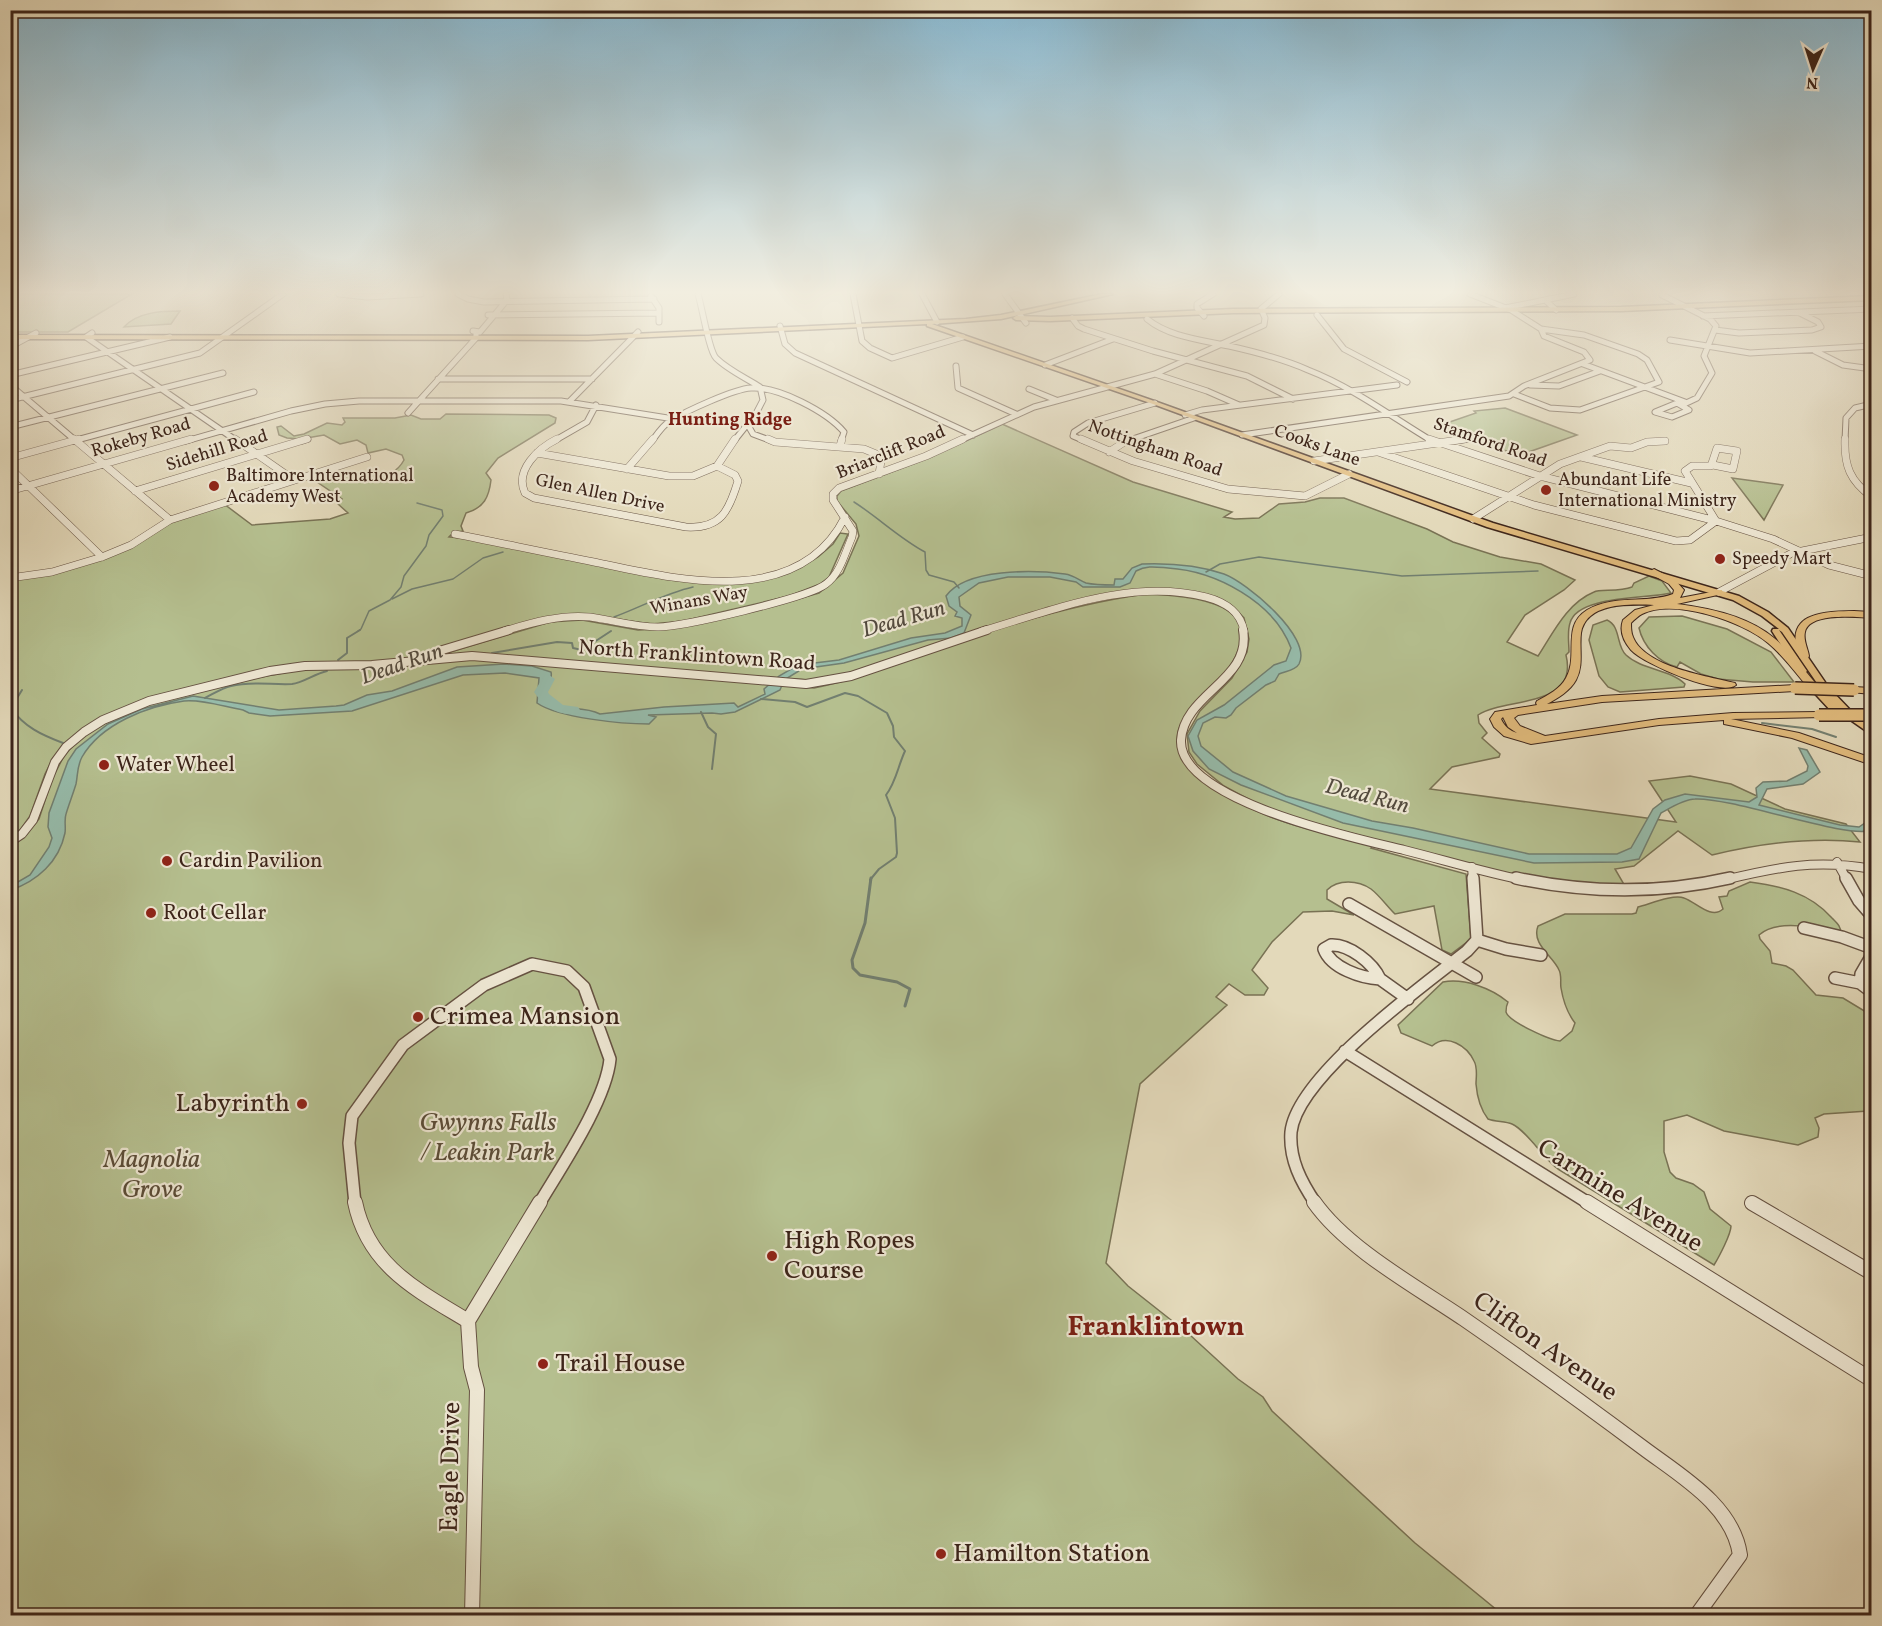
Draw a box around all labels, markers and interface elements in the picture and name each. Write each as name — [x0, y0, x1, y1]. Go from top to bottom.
north arrow — [1783, 39, 1843, 99]
text: N — [1806, 71, 1819, 93]
district label: Hunting Ridge — [668, 408, 792, 433]
street label: Rokeby Road — [88, 412, 194, 464]
street label: Stamford Road — [1430, 412, 1550, 474]
street label: Nottingham Road — [1084, 414, 1226, 484]
street label: Cooks Lane — [1270, 419, 1364, 473]
street label: Briarclift Road — [833, 420, 949, 486]
street label: Sidehill Road — [163, 424, 271, 478]
place label: Baltimore International Academy West — [226, 464, 414, 510]
street label: Glen Allen Drive — [533, 468, 667, 520]
place label: Abundant Life International Ministry — [1558, 468, 1737, 514]
marker: Baltimore International Academy West — [207, 479, 221, 493]
marker: Abundant Life International Ministry — [1539, 483, 1553, 497]
place label: Speedy Mart — [1732, 547, 1832, 572]
marker: Speedy Mart — [1713, 552, 1727, 566]
street label: Winans Way — [648, 580, 750, 622]
water label: Dead Run — [859, 593, 949, 647]
street label: North Franklintown Road — [577, 633, 817, 679]
water label: Dead Run — [357, 636, 447, 694]
place label: Water Wheel — [116, 751, 235, 780]
marker: Water Wheel — [97, 758, 111, 772]
water label: Dead Run — [1322, 772, 1412, 822]
place label: Cardin Pavilion — [179, 847, 323, 876]
marker: Cardin Pavilion — [160, 854, 174, 868]
place label: Root Cellar — [163, 899, 267, 928]
marker: Root Cellar — [144, 906, 158, 920]
place label: Crimea Mansion — [430, 999, 620, 1035]
marker: Crimea Mansion — [411, 1010, 425, 1024]
place label: Labyrinth — [176, 1086, 290, 1122]
marker: Labyrinth — [295, 1097, 309, 1111]
park label: Gwynns Falls / Leakin Park — [419, 1105, 557, 1171]
street label: Carmine Avenue — [1530, 1130, 1710, 1262]
park label: Magnolia Grove — [103, 1142, 200, 1208]
place label: High Ropes Course — [784, 1223, 915, 1289]
marker: High Ropes Course — [765, 1249, 779, 1263]
street label: Clifton Avenue — [1465, 1284, 1625, 1410]
district label: Franklintown — [1068, 1309, 1244, 1347]
place label: Trail House — [555, 1346, 685, 1382]
marker: Trail House — [536, 1357, 550, 1371]
street label: Eagle Drive — [432, 1401, 470, 1533]
place label: Hamilton Station — [953, 1536, 1150, 1572]
marker: Hamilton Station — [934, 1547, 948, 1561]

